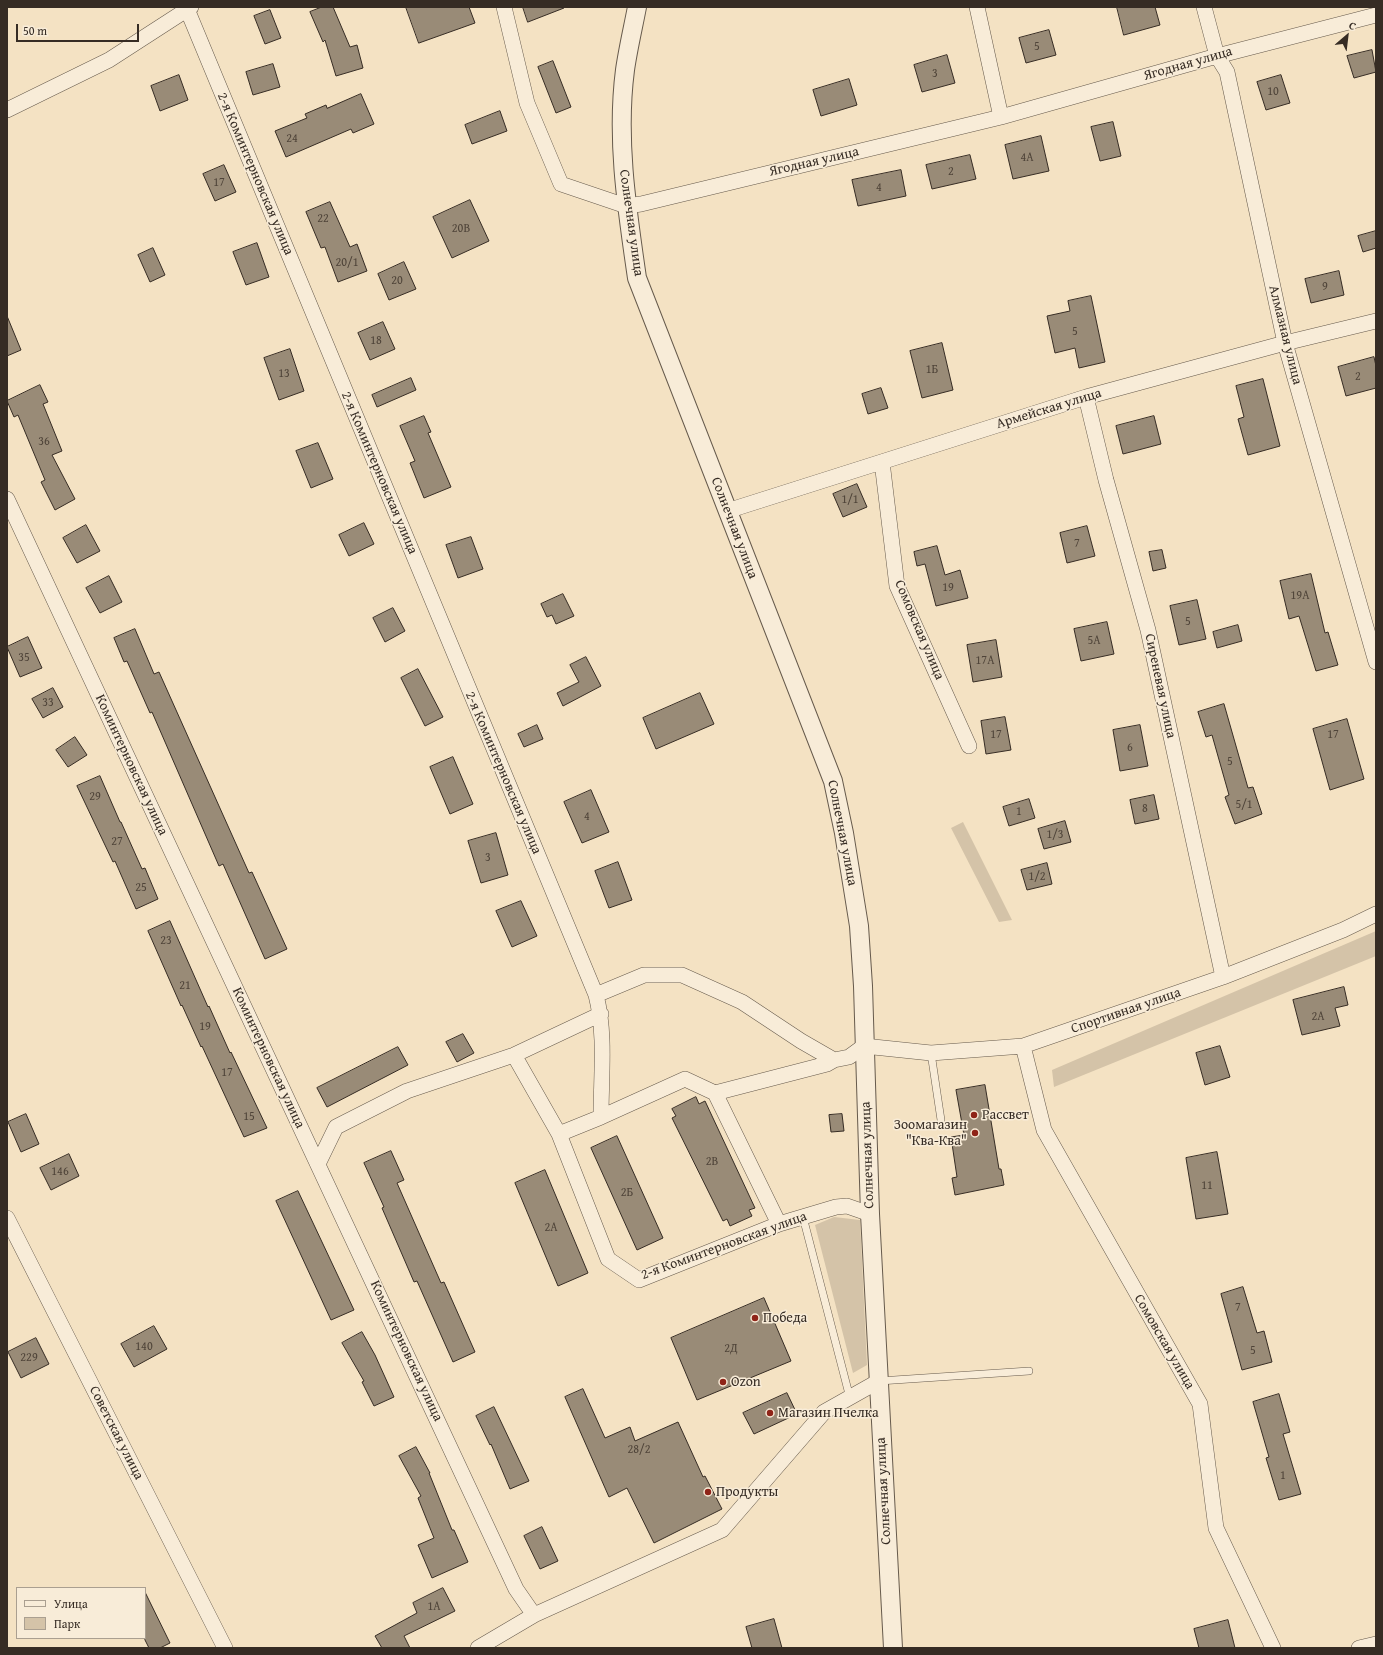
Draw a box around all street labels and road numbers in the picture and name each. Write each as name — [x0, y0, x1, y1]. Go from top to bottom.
street label: Ягодная улица — [1142, 43, 1234, 85]
street label: 2-я Коминтерновская улица — [213, 90, 297, 258]
street label: Ягодная улица — [767, 144, 861, 180]
street label: Солнечная улица — [615, 169, 647, 277]
street label: Алмазная улица — [1265, 284, 1305, 386]
street label: Армейская улица — [994, 385, 1104, 433]
street label: 2-я Коминтерновская улица — [337, 389, 421, 557]
street label: Солнечная улица — [707, 475, 761, 581]
street label: Сомовская улица — [890, 578, 948, 682]
street label: Сиреневая улица — [1141, 632, 1179, 740]
street label: 2-я Коминтерновская улица — [461, 689, 545, 857]
street label: Коминтерновская улица — [91, 692, 171, 838]
street label: Солнечная улица — [824, 779, 860, 887]
street label: Спортивная улица — [1069, 984, 1183, 1038]
street label: Коминтерновская улица — [228, 985, 308, 1131]
street label: Солнечная улица — [858, 1101, 878, 1209]
street label: 2-я Коминтерновская улица — [639, 1208, 809, 1284]
street label: Коминтерновская улица — [366, 1278, 446, 1424]
street label: Сомовская улица — [1130, 1292, 1198, 1392]
street label: Советская улица — [85, 1383, 147, 1483]
street label: Солнечная улица — [873, 1437, 895, 1545]

